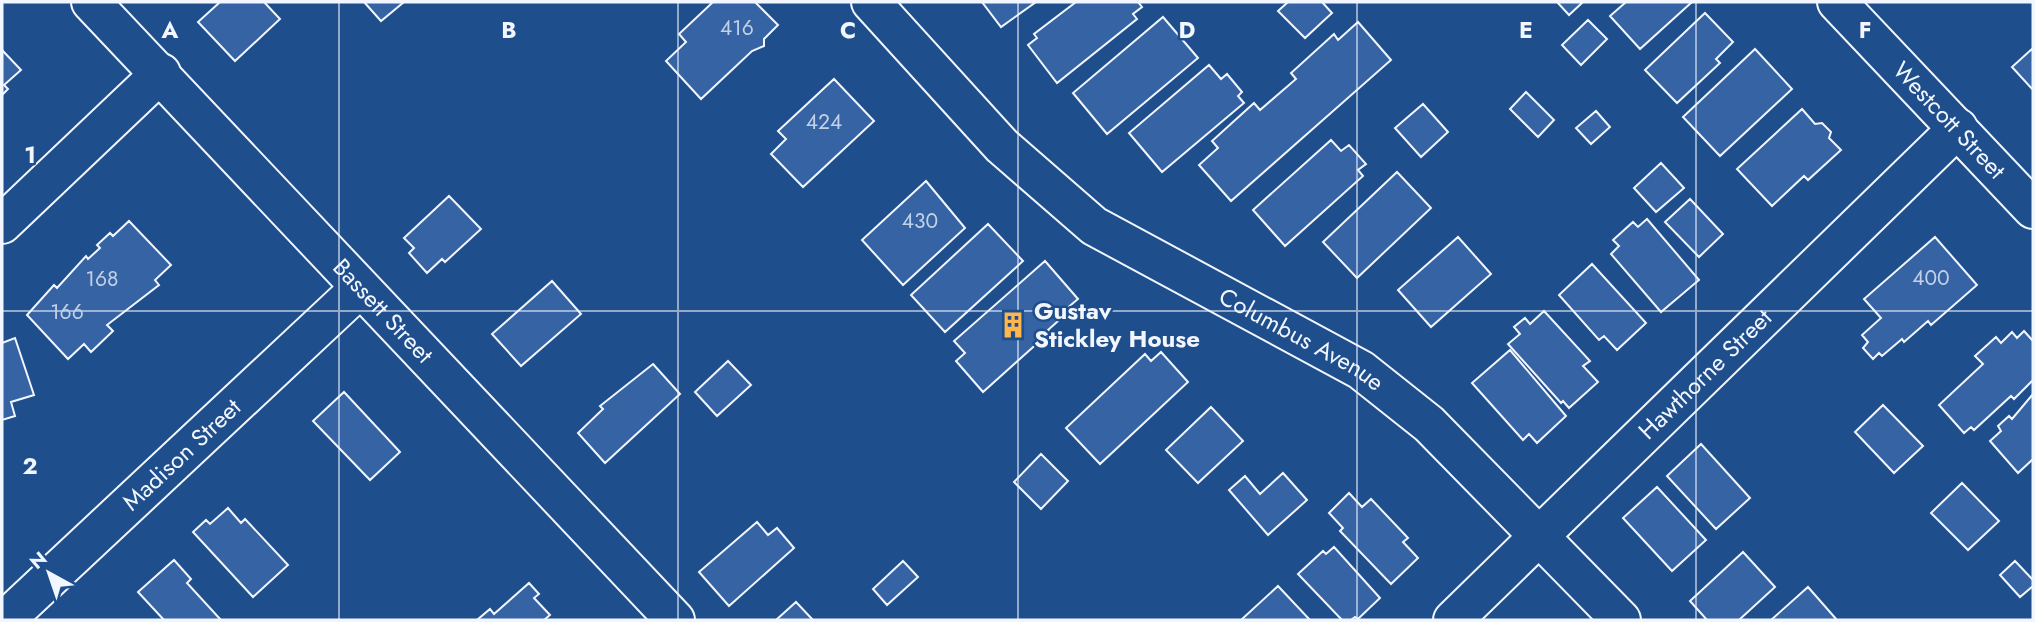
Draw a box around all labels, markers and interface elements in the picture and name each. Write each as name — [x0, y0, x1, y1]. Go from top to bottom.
text: A — [161, 13, 179, 47]
text: B — [501, 13, 517, 47]
house number: 416 — [720, 13, 754, 43]
text: C — [840, 13, 856, 47]
text: D — [1179, 13, 1196, 47]
text: E — [1519, 13, 1533, 47]
text: F — [1859, 13, 1871, 47]
street label: Westcott Street — [1885, 53, 2014, 187]
house number: 424 — [806, 107, 842, 137]
text: 1 — [24, 138, 36, 172]
house number: 430 — [902, 206, 938, 236]
street label: Bassett Street — [325, 250, 442, 371]
house number: 400 — [1912, 263, 1950, 293]
house number: 168 — [85, 264, 119, 294]
street label: Columbus Avenue — [1213, 279, 1392, 399]
place label: Gustav Stickley House — [1034, 293, 1200, 356]
house number: 166 — [50, 297, 84, 327]
street label: Hawthorne Street — [1630, 301, 1780, 447]
building icon: Gustav Stickley House — [998, 310, 1028, 340]
street label: Madison Street — [114, 390, 249, 519]
text: 2 — [22, 449, 38, 483]
north arrow — [14, 538, 84, 608]
text: N — [24, 545, 53, 576]

